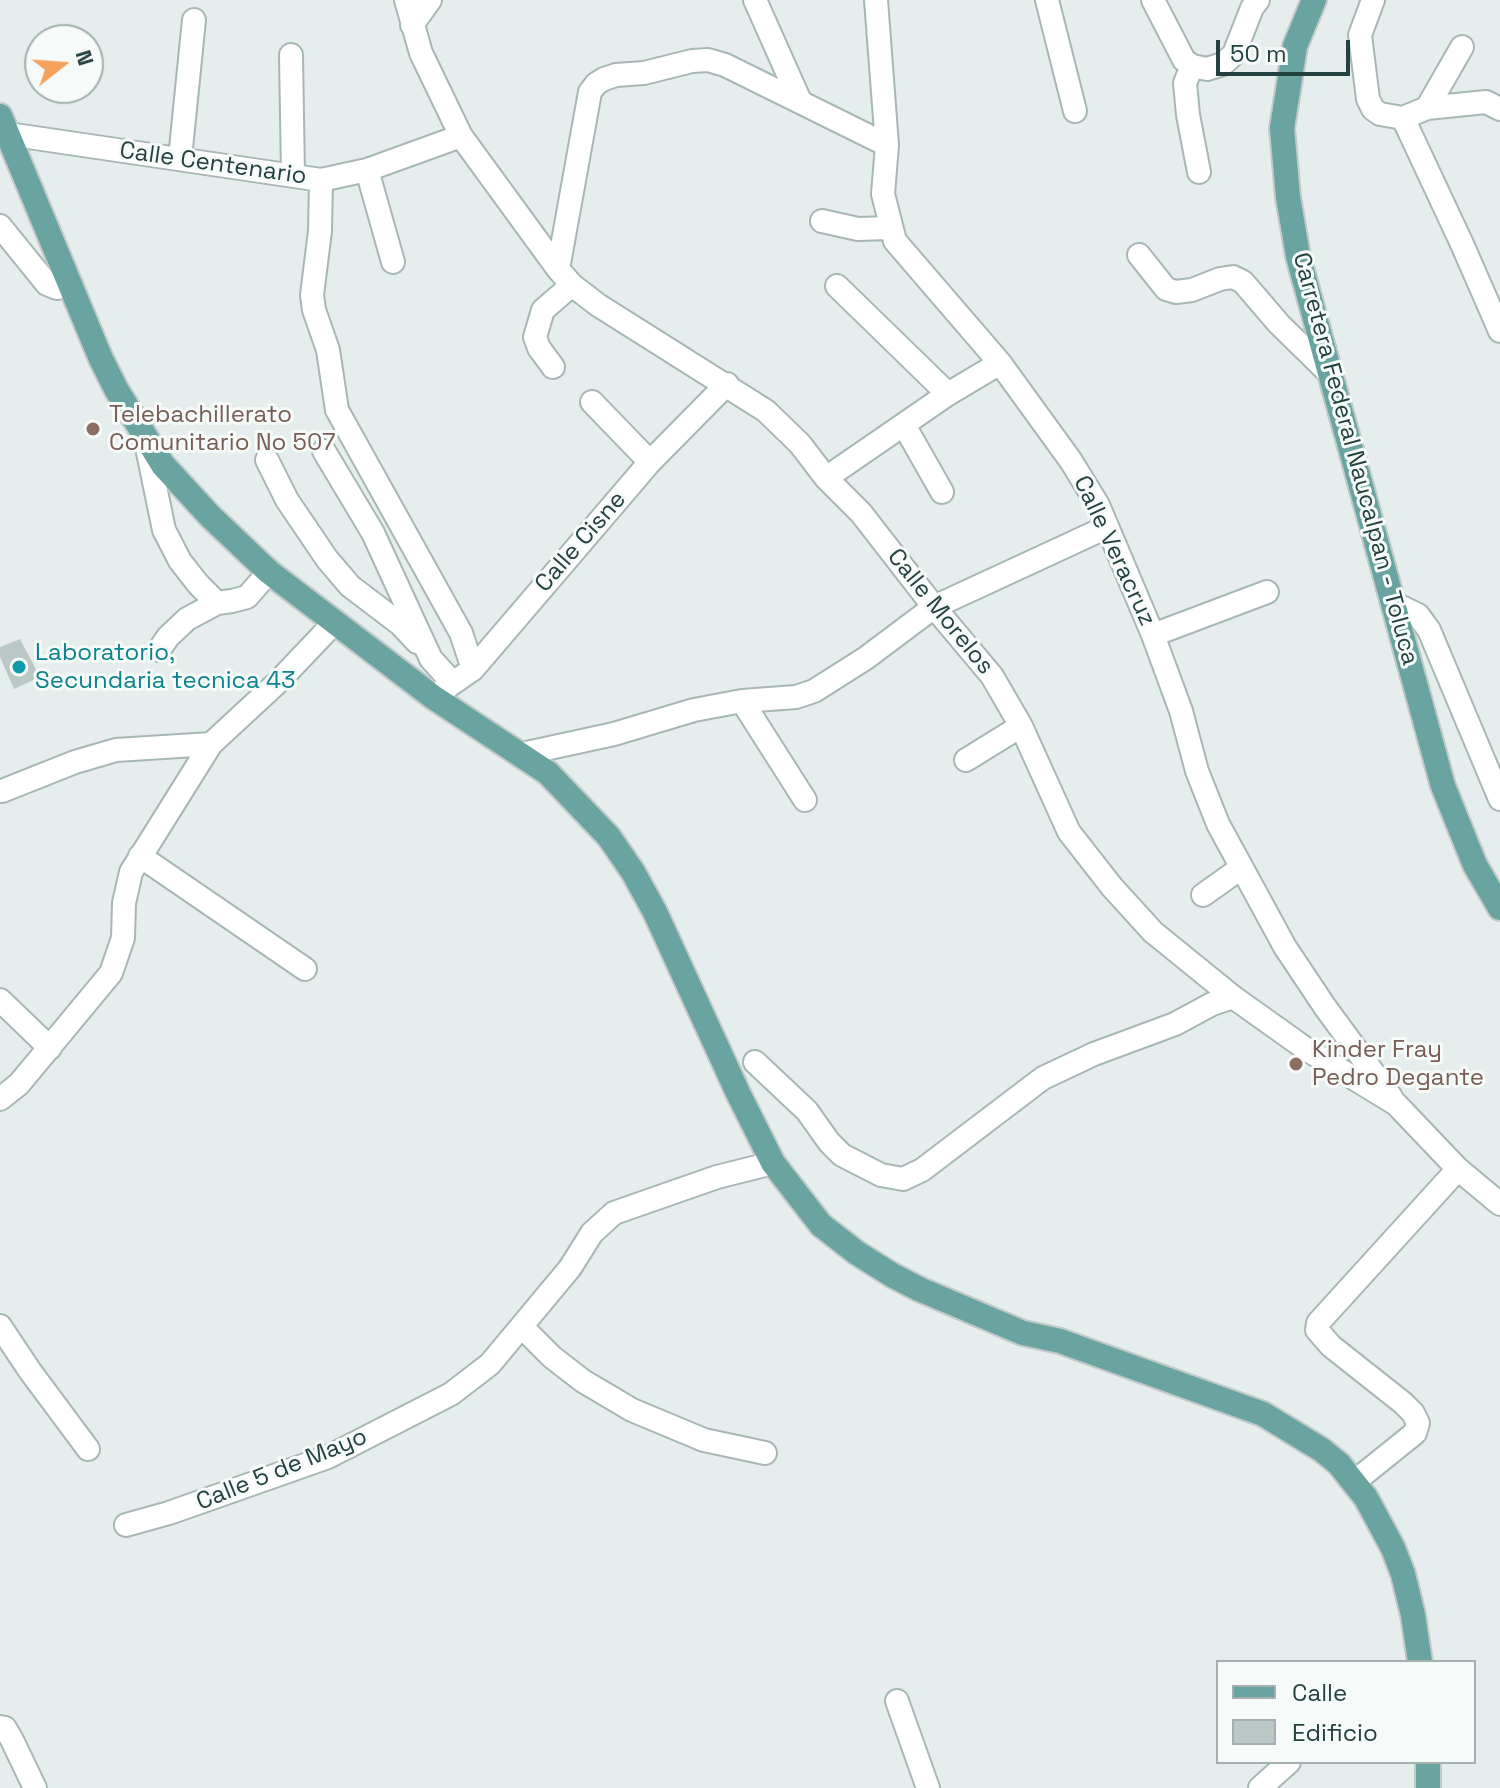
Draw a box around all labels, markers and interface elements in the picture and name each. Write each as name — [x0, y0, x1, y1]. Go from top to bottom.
north arrow — [24, 24, 104, 104]
scale bar — [1220, 24, 1354, 74]
text: 50 m — [1230, 38, 1287, 69]
text: N — [69, 46, 101, 69]
street label: Calle Centenario — [118, 137, 308, 191]
street label: Carretera Federal Naucalpan - Toluca — [1286, 250, 1424, 668]
place label: Telebachillerato Comunitario No 507 — [109, 401, 335, 457]
marker: Telebachillerato Comunitario No 507 — [84, 420, 102, 438]
street label: Calle Veracruz — [1067, 471, 1161, 631]
street label: Calle Cisne — [529, 486, 633, 598]
street label: Calle Morelos — [881, 543, 999, 681]
place label: Laboratorio, Secundaria tecnica 43 — [35, 639, 295, 695]
marker: Laboratorio, Secundaria tecnica 43 — [10, 658, 28, 676]
place label: Kinder Fray Pedro Degante — [1312, 1036, 1484, 1092]
marker: Kinder Fray Pedro Degante — [1287, 1055, 1305, 1073]
street label: Calle 5 de Mayo — [192, 1423, 372, 1517]
legend — [1216, 1660, 1476, 1764]
text: Calle — [1292, 1677, 1347, 1708]
text: Edificio — [1292, 1717, 1378, 1748]

